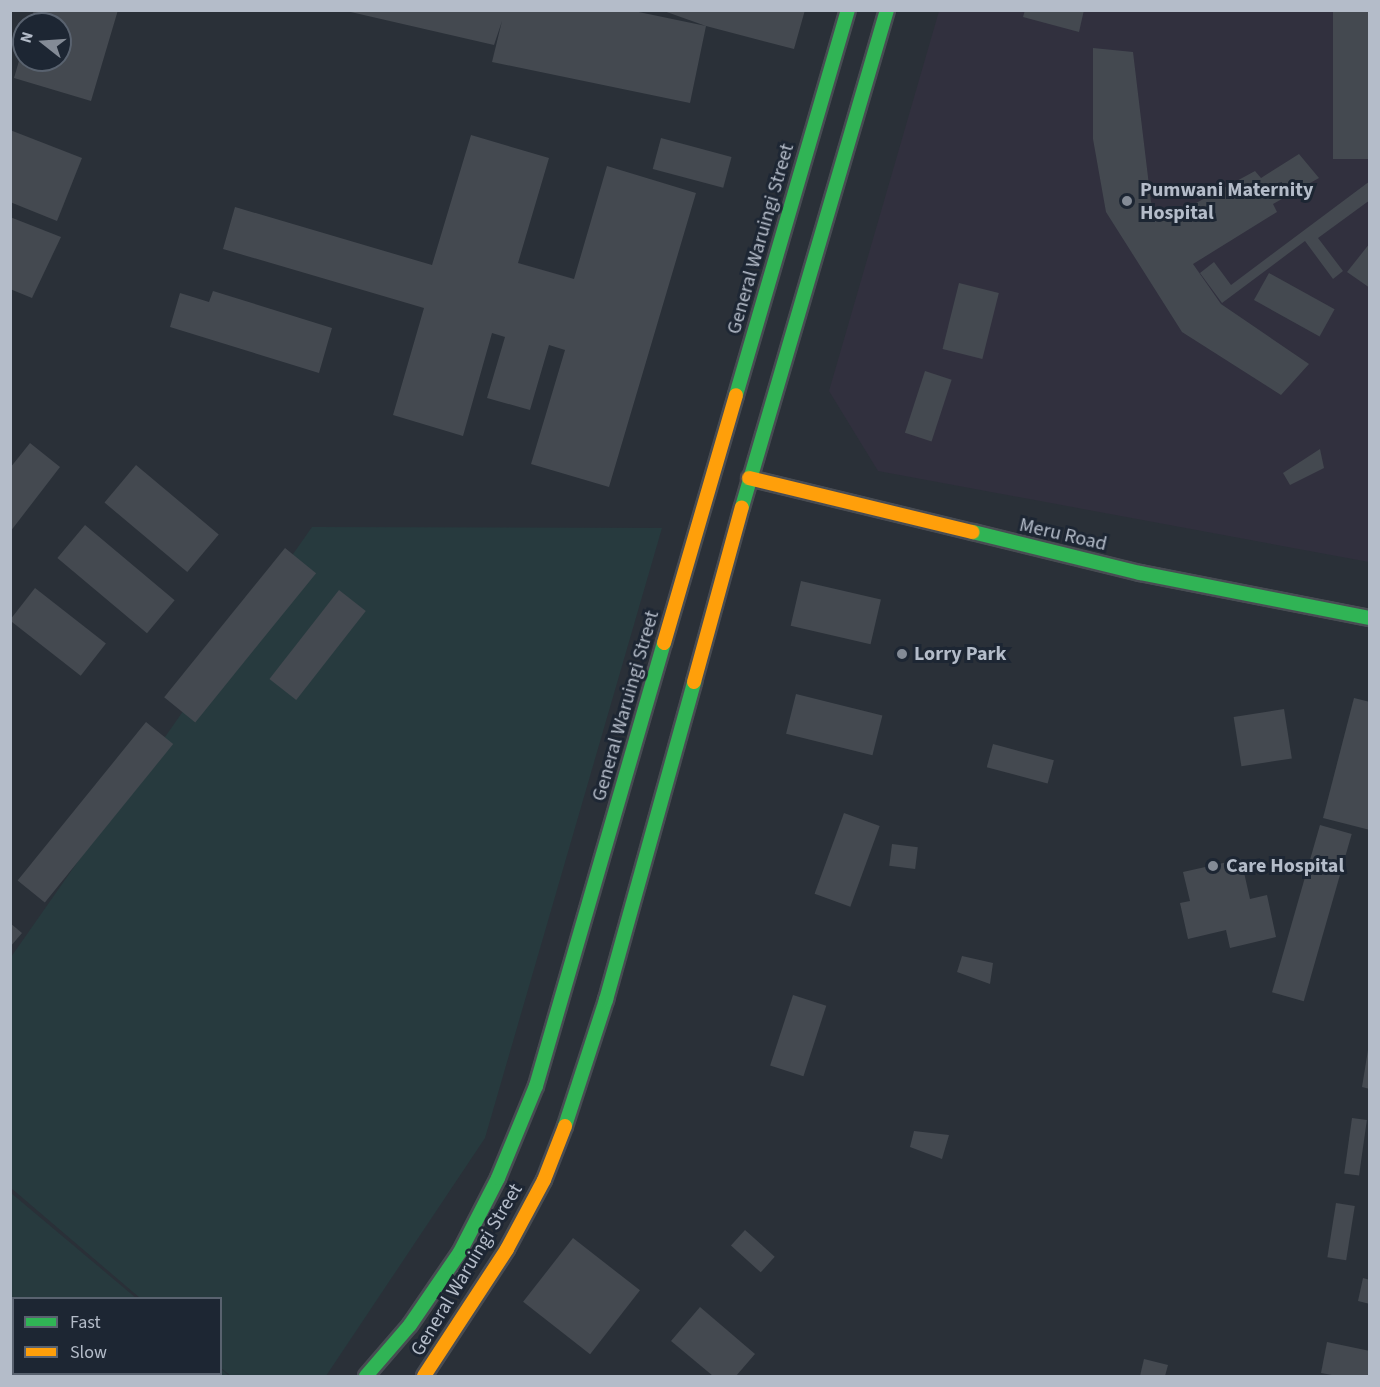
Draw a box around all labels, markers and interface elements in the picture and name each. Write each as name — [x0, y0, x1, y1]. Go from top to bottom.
north arrow — [12, 12, 72, 72]
text: N — [15, 29, 39, 46]
street label: General Waruingi Street — [722, 141, 800, 337]
place label: Pumwani Maternity Hospital — [1140, 178, 1313, 225]
marker: Pumwani Maternity Hospital — [1118, 192, 1136, 210]
street label: Meru Road — [1017, 513, 1109, 557]
street label: General Waruingi Street — [587, 608, 665, 804]
place label: Lorry Park — [914, 642, 1006, 666]
marker: Lorry Park — [895, 647, 909, 661]
place label: Care Hospital — [1226, 854, 1344, 878]
marker: Care Hospital — [1204, 857, 1222, 875]
street label: General Waruingi Street — [406, 1179, 528, 1361]
legend — [12, 1297, 222, 1375]
text: Fast — [70, 1310, 101, 1335]
text: Slow — [70, 1340, 107, 1365]

